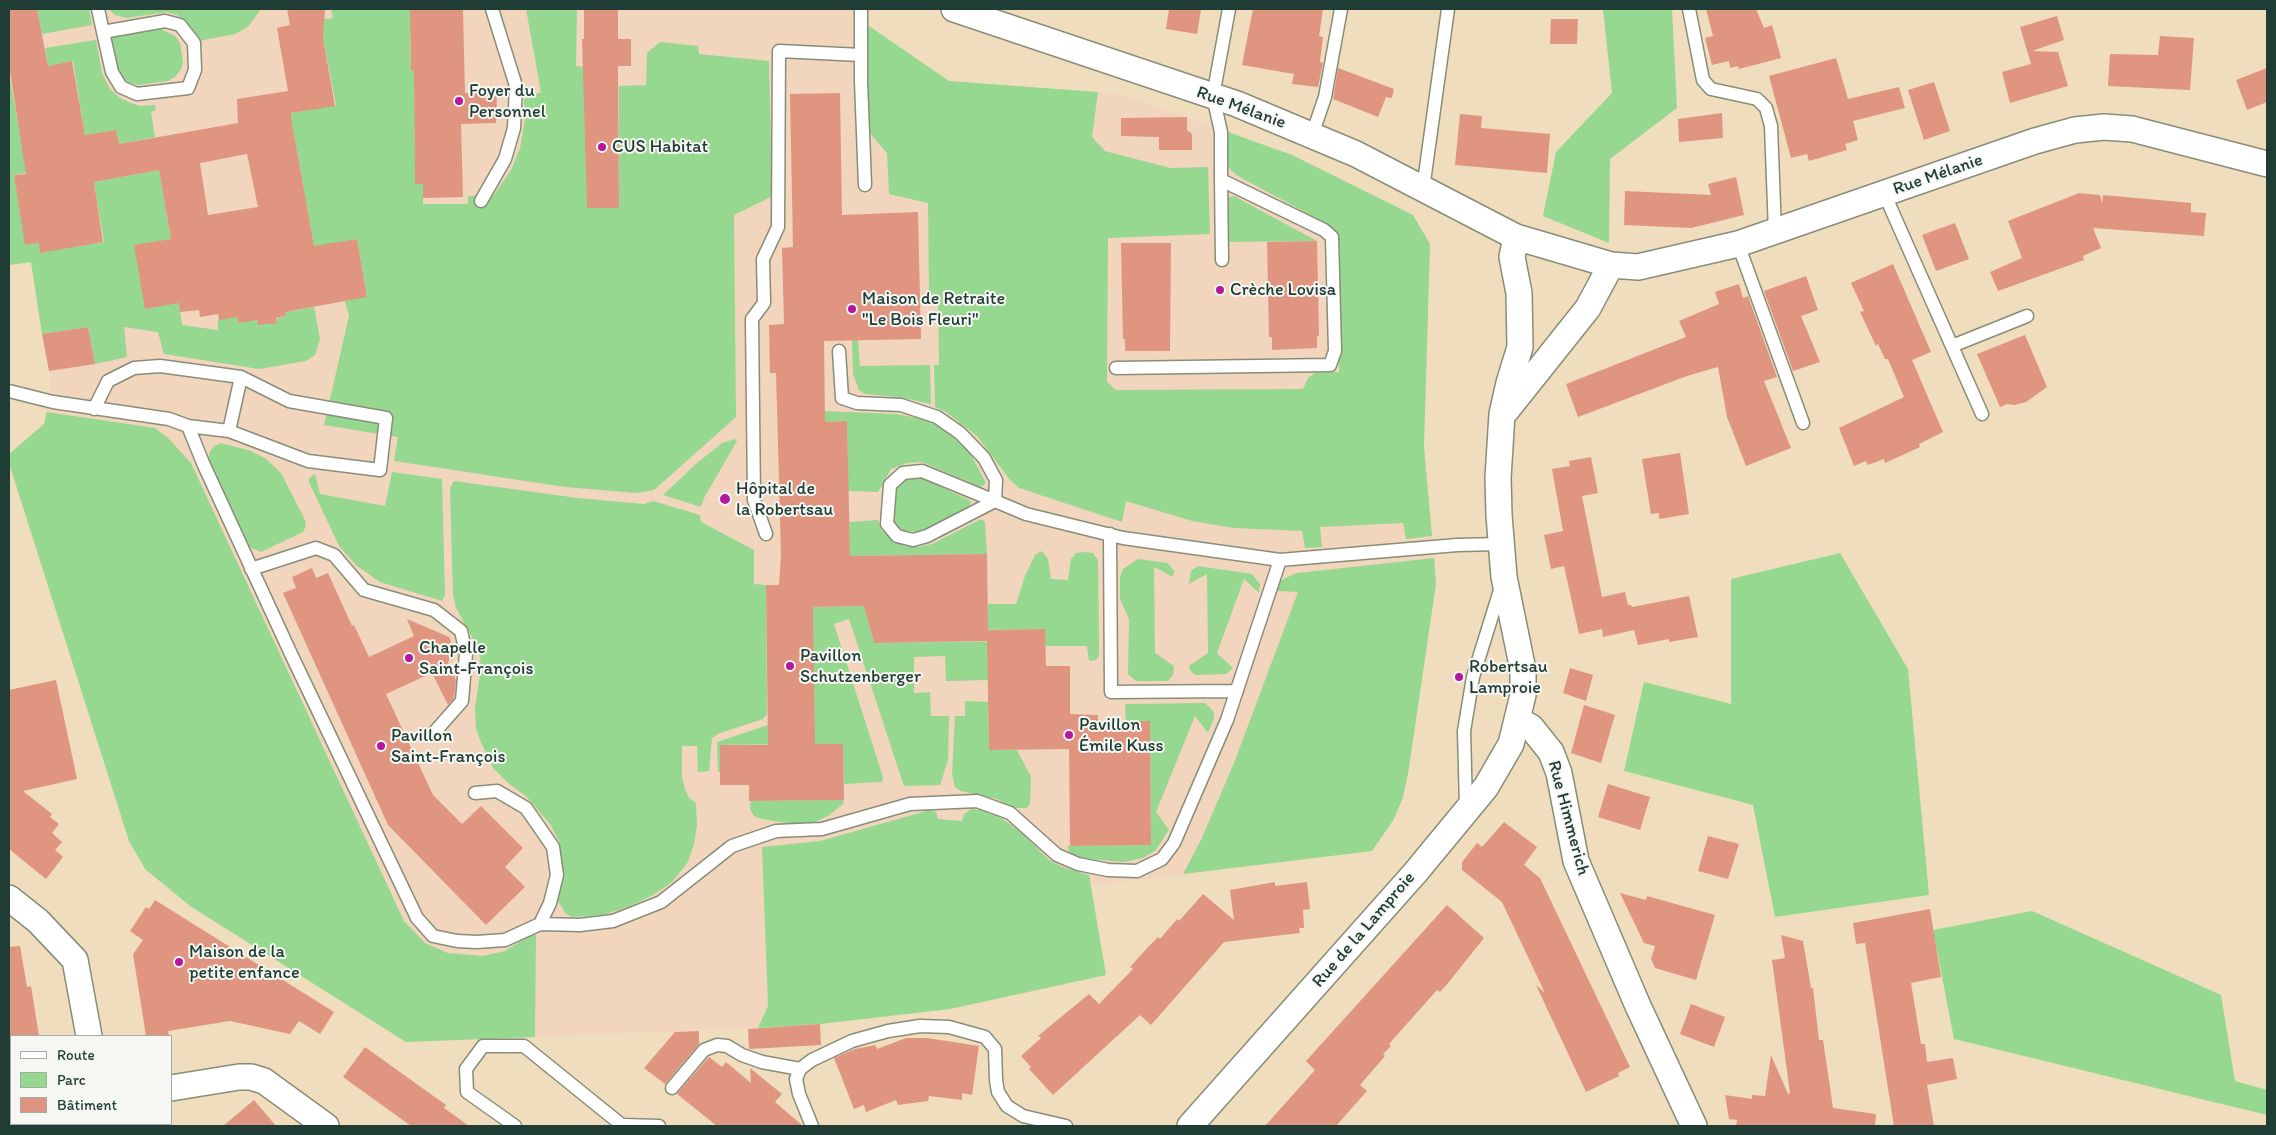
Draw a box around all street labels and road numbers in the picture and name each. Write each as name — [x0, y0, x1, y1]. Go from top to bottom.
street label: Rue Mélanie — [1193, 82, 1289, 134]
street label: Rue Mélanie — [1890, 150, 1986, 200]
street label: Rue Himmerich — [1542, 758, 1594, 878]
street label: Rue de la Lamproie — [1308, 868, 1420, 992]

